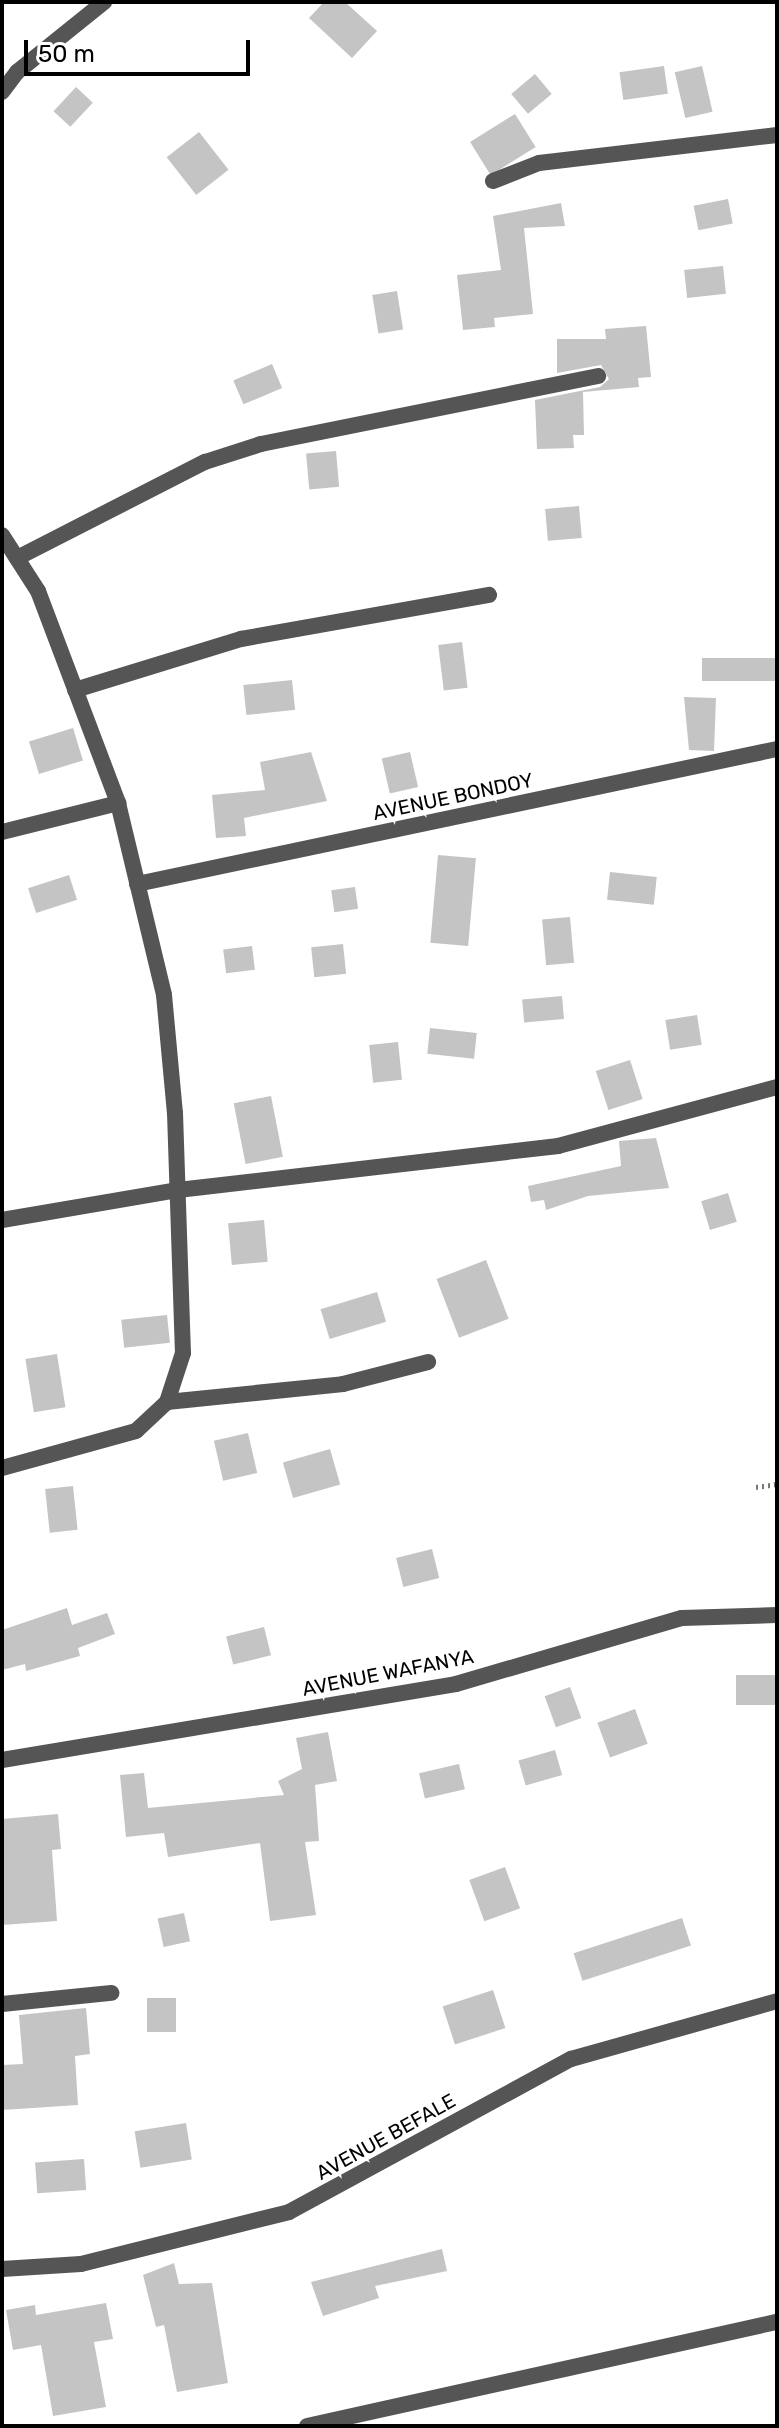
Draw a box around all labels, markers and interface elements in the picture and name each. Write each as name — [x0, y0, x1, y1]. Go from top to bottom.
scale bar — [28, 24, 254, 74]
text: 50 m — [38, 40, 95, 68]
street label: AVENUE BONDOY — [371, 768, 535, 826]
street label: AVENUE WAFANYA — [300, 1645, 476, 1701]
street label: AVENUE BEFALE — [312, 2089, 460, 2185]

